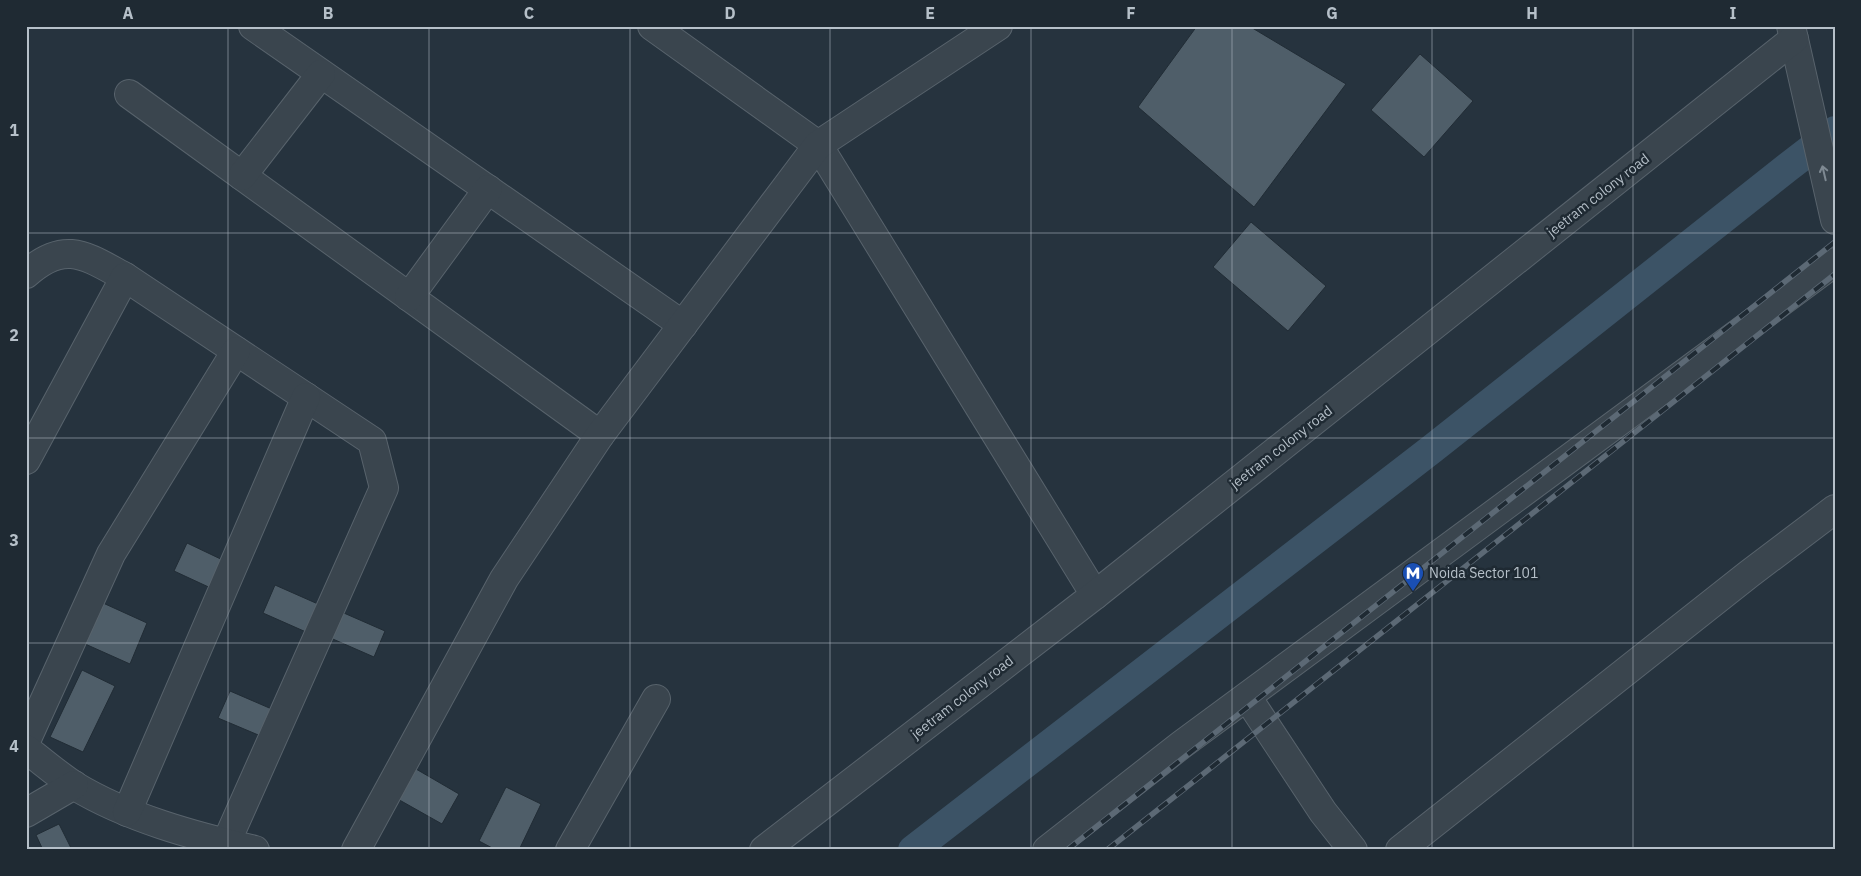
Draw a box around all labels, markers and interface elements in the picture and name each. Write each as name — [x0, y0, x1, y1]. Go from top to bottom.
text: A — [123, 3, 134, 23]
text: B — [323, 3, 334, 23]
text: C — [524, 3, 534, 23]
text: D — [724, 3, 736, 23]
text: E — [925, 3, 935, 23]
text: F — [1126, 3, 1136, 23]
text: G — [1326, 3, 1338, 23]
text: H — [1526, 3, 1538, 23]
text: I — [1730, 3, 1737, 23]
text: 1 — [9, 120, 19, 140]
street label: jeetram colony road — [1543, 149, 1653, 241]
one-way arrow — [1819, 165, 1828, 181]
text: 2 — [9, 325, 19, 345]
street label: jeetram colony road — [1226, 401, 1336, 493]
text: 3 — [9, 530, 19, 550]
metro station icon: Noida Sector 101 — [1401, 561, 1425, 592]
place label: Noida Sector 101 — [1429, 564, 1538, 582]
street label: jeetram colony road — [907, 651, 1017, 743]
text: 4 — [9, 736, 19, 756]

